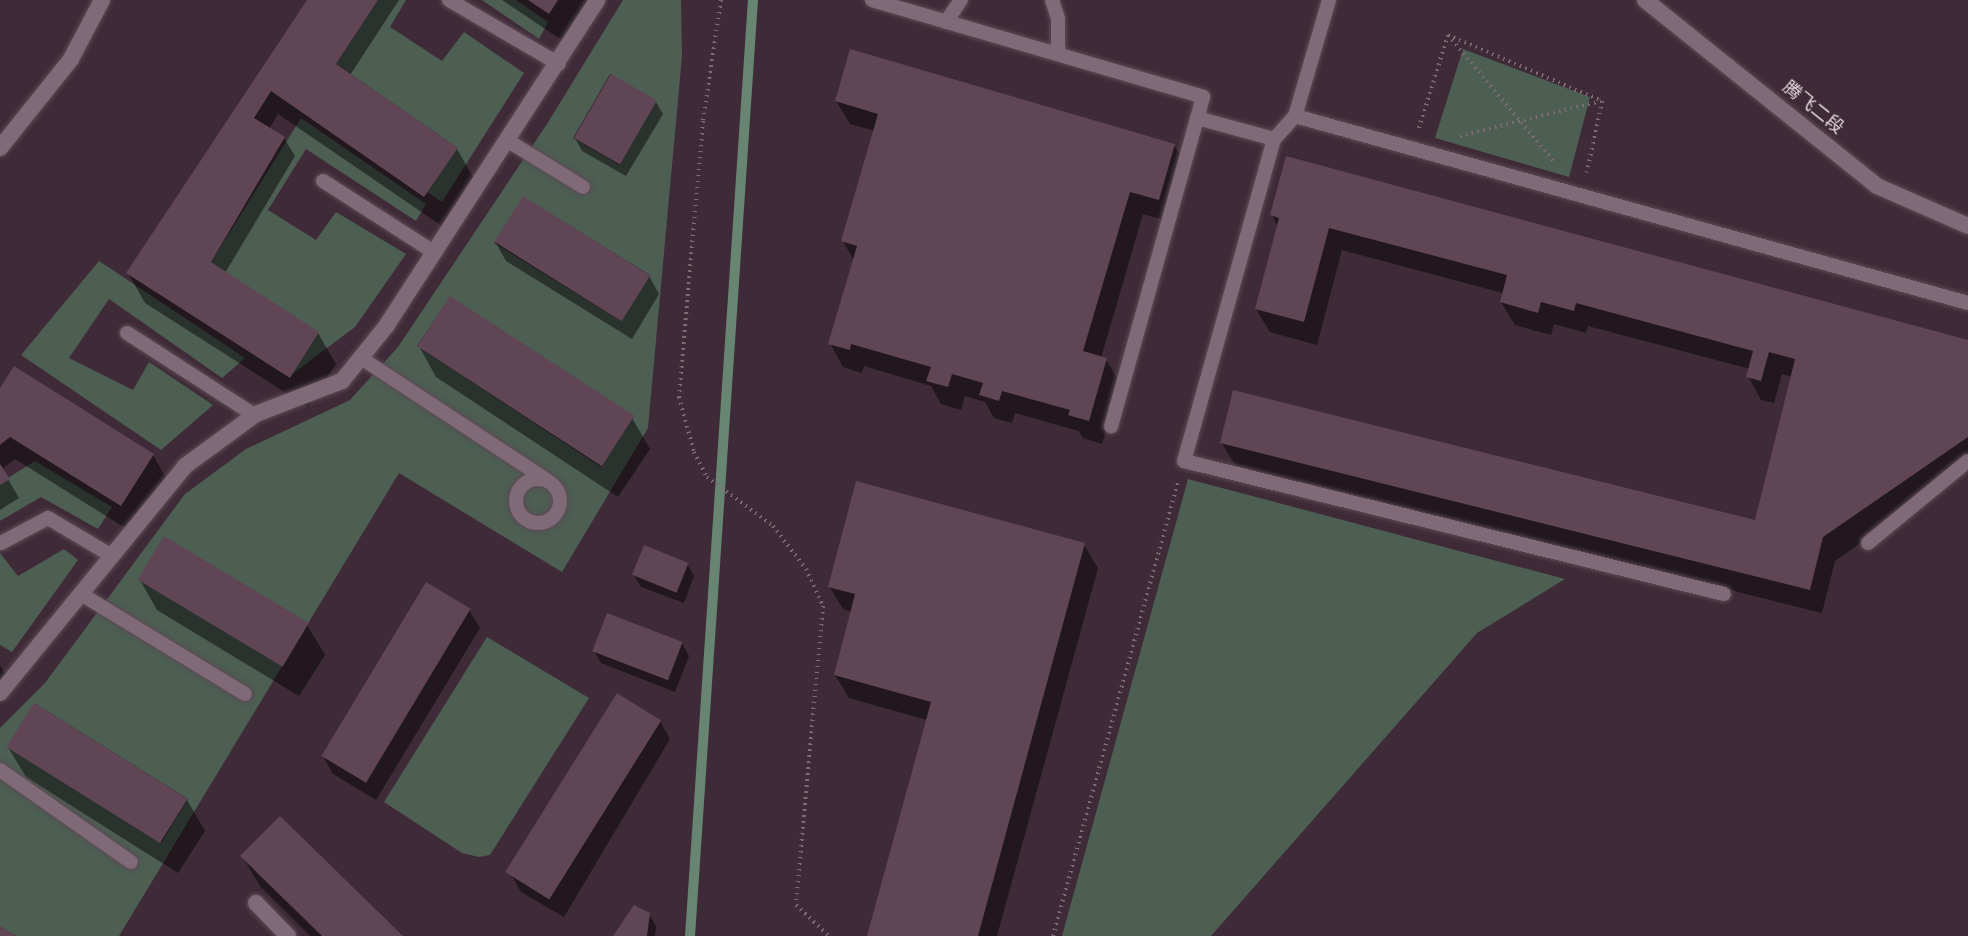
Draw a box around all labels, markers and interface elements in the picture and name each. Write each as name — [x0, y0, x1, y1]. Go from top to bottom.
street label: 腾飞二段 — [1777, 78, 1847, 140]

